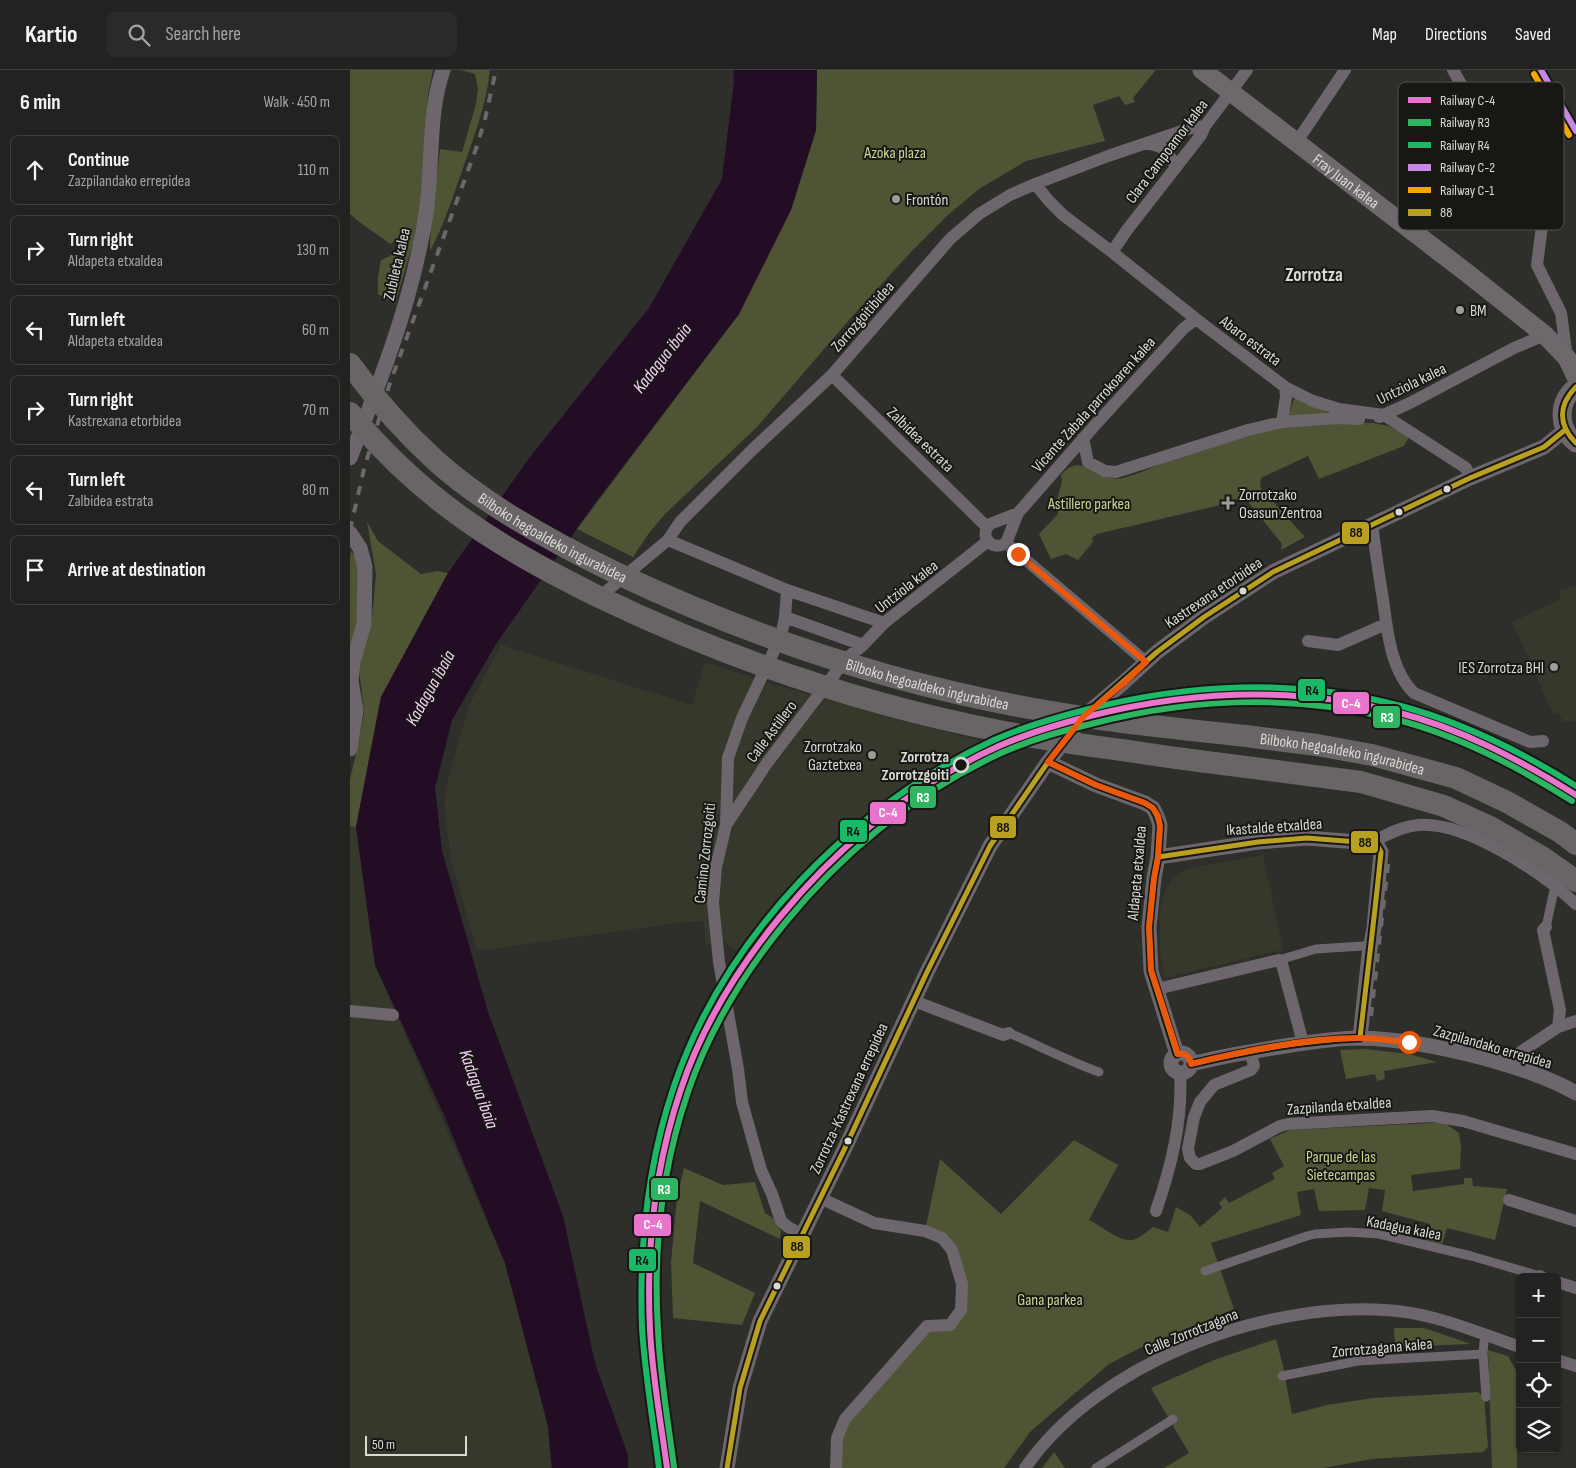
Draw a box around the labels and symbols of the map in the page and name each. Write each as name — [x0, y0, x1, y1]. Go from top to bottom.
legend — [1398, 82, 1564, 230]
text: Railway C-4 — [1440, 92, 1495, 109]
street label: Clara Campoamor kalea — [1122, 96, 1212, 208]
text: Railway R3 — [1440, 114, 1490, 131]
text: Railway R4 — [1440, 137, 1490, 154]
park label: Azoka plaza — [863, 144, 926, 163]
street label: Fray Juan kalea — [1309, 150, 1383, 213]
text: Railway C-2 — [1440, 159, 1495, 176]
text: Railway C-1 — [1440, 182, 1494, 199]
place label: Frontón — [906, 191, 948, 210]
marker: Frontón — [890, 193, 902, 205]
text: 88 — [1440, 204, 1452, 221]
street label: Zubileta kalea — [380, 226, 415, 302]
district label: Zorrotza — [1285, 264, 1343, 287]
street label: Zorrozgoitibidea — [827, 278, 899, 356]
place label: BM — [1470, 302, 1487, 321]
marker: BM — [1454, 304, 1466, 316]
street label: Abaro estrata — [1215, 311, 1285, 370]
water label: Kadagua ibaia — [629, 319, 697, 397]
street label: Vicente Zabala parrokoaren kalea — [1028, 333, 1160, 477]
street label: Untziola kalea — [1374, 359, 1449, 409]
street label: Zalbidea estrata — [883, 404, 957, 477]
unlabelled marker — [1442, 484, 1452, 494]
place label: Zorrotzako Osasun Zentroa — [1239, 486, 1322, 523]
street label: Bilboko hegoaldeko ingurabidea — [474, 489, 630, 588]
park label: Astillero parkea — [1047, 495, 1130, 514]
marker: Zorrotzako Osasun Zentroa — [1221, 496, 1235, 510]
unlabelled marker — [1394, 507, 1404, 517]
line badge: 88 — [1341, 521, 1370, 545]
text: 88 — [1349, 524, 1363, 541]
route end — [1007, 543, 1030, 566]
street label: Kastrexana etorbidea — [1162, 554, 1266, 633]
street label: Untziola kalea — [872, 557, 942, 618]
unlabelled marker — [1238, 586, 1248, 596]
water label: Kadagua ibaia — [401, 646, 460, 730]
street label: Bilboko hegoaldeko ingurabidea — [843, 655, 1010, 715]
place label: IES Zorrotza BHI — [1458, 659, 1544, 678]
marker: IES Zorrotza BHI — [1548, 661, 1560, 673]
line badge: R4 — [1297, 678, 1326, 702]
text: R4 — [1305, 682, 1319, 699]
line badge: C-4 — [1332, 691, 1370, 715]
text: C-4 — [1342, 695, 1361, 712]
street label: Calle Astillero — [743, 697, 802, 767]
line badge: R3 — [1372, 705, 1401, 729]
text: R3 — [1380, 709, 1394, 726]
street label: Bilboko hegoaldeko ingurabidea — [1259, 730, 1426, 780]
place label: Zorrotzako Gaztetxea — [804, 738, 862, 775]
place label: Zorrotza Zorrotzgoiti — [882, 748, 949, 785]
marker: Zorrotzako Gaztetxea — [866, 749, 878, 761]
marker: Zorrotza Zorrotzgoiti — [953, 757, 969, 773]
line badge: R3 — [909, 785, 937, 809]
text: R3 — [916, 789, 930, 806]
line badge: C-4 — [869, 801, 907, 825]
street label: Camino Zorrozgoiti — [691, 802, 720, 904]
text: C-4 — [879, 804, 898, 821]
line badge: 88 — [989, 815, 1017, 839]
street label: Ikastalde etxaldea — [1225, 815, 1323, 840]
line badge: R4 — [839, 819, 868, 843]
text: 88 — [996, 819, 1010, 836]
text: R4 — [846, 823, 860, 840]
street label: Aldapeta etxaldea — [1124, 825, 1151, 922]
line badge: 88 — [1350, 830, 1379, 854]
text: 88 — [1358, 834, 1372, 851]
street label: Zorrotza-Kastrexana errepidea — [806, 1020, 893, 1177]
street label: Zazpilandako errepidea — [1431, 1021, 1554, 1073]
route start — [1398, 1031, 1421, 1054]
water label: Kadagua ibaia — [454, 1047, 503, 1132]
street label: Zazpilanda etxaldea — [1286, 1093, 1392, 1120]
unlabelled marker — [843, 1136, 853, 1146]
park label: Parque de las Sietecampas — [1306, 1148, 1376, 1185]
line badge: R3 — [650, 1177, 679, 1201]
text: R3 — [657, 1181, 671, 1198]
street label: Kadagua kalea — [1365, 1212, 1443, 1245]
line badge: C-4 — [633, 1213, 672, 1237]
text: C-4 — [644, 1216, 663, 1233]
line badge: 88 — [782, 1235, 811, 1259]
text: 88 — [790, 1238, 804, 1255]
line badge: R4 — [628, 1248, 657, 1272]
text: R4 — [635, 1252, 649, 1269]
unlabelled marker — [772, 1281, 782, 1291]
park label: Gana parkea — [1017, 1291, 1083, 1310]
street label: Calle Zorrotzagana — [1142, 1305, 1241, 1360]
street label: Zorrotzagana kalea — [1331, 1335, 1433, 1362]
scale bar — [365, 1433, 468, 1456]

